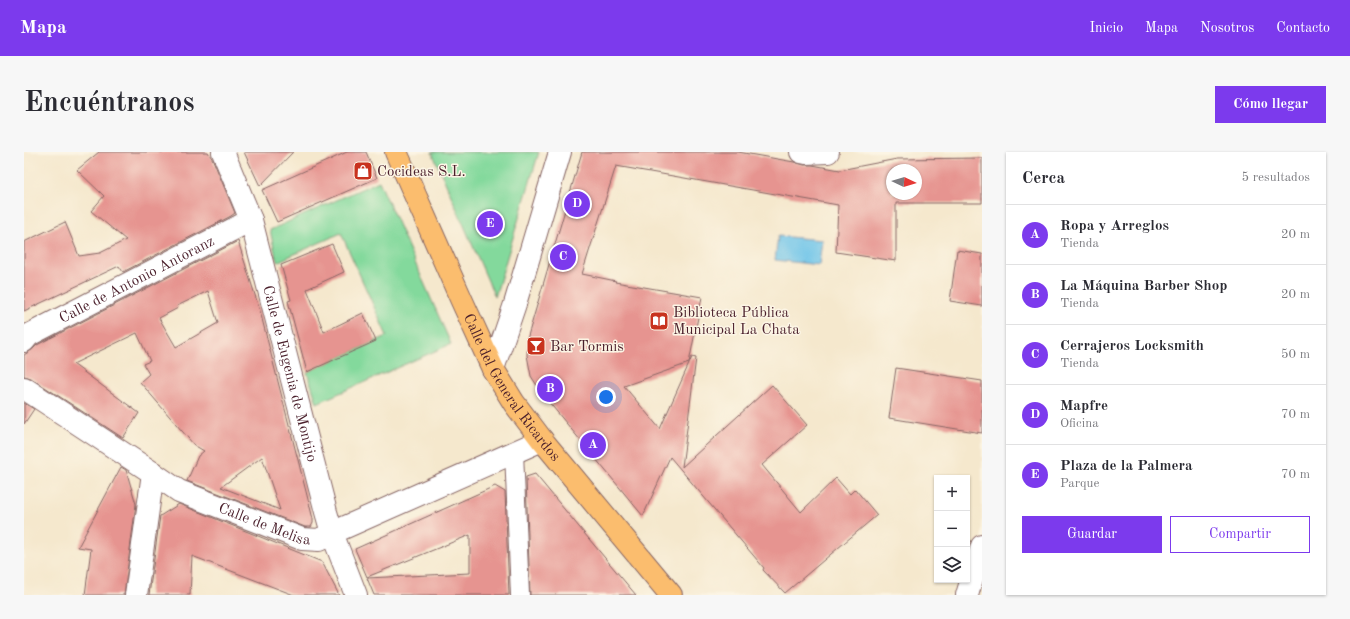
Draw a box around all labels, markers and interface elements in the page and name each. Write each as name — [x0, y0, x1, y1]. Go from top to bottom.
text: Mapa — [20, 19, 67, 38]
text: Inicio — [1089, 21, 1123, 35]
text: Mapa — [1145, 21, 1178, 35]
text: Nosotros — [1200, 21, 1254, 35]
text: Contacto — [1276, 21, 1330, 35]
button: Cómo llegar — [1215, 86, 1326, 123]
text: Encuéntranos — [24, 90, 194, 118]
shop icon: Cocideas S.L. — [352, 160, 374, 182]
north arrow — [886, 164, 922, 200]
place label: Cocideas S.L. — [377, 165, 466, 180]
text: Cerca — [1022, 170, 1065, 187]
text: 5 resultados — [1242, 171, 1310, 184]
pin: D — [564, 189, 590, 219]
pin: E — [477, 209, 503, 239]
text: Ropa y Arreglos — [1060, 219, 1169, 234]
text: A — [1030, 228, 1040, 241]
text: 20 m — [1281, 228, 1310, 241]
street label: Calle de Antonio Antoranz — [57, 234, 217, 327]
text: Tienda — [1060, 237, 1099, 250]
pin: C — [550, 242, 576, 272]
text: La Máquina Barber Shop — [1060, 279, 1227, 294]
street label: Calle de Eugenia de Montijo — [259, 284, 319, 464]
text: B — [1030, 288, 1040, 301]
text: 20 m — [1281, 288, 1310, 301]
text: Tienda — [1060, 297, 1099, 310]
place label: Biblioteca Pública Municipal La Chata — [673, 306, 800, 338]
library icon: Biblioteca Pública Municipal La Chata — [648, 310, 670, 332]
street label: Calle del General Ricardos — [460, 312, 562, 465]
bar icon: Bar Tormis — [525, 335, 547, 357]
text: Cerrajeros Locksmith — [1060, 339, 1204, 354]
place label: Bar Tormis — [550, 340, 624, 355]
text: C — [1031, 348, 1039, 361]
text: 50 m — [1281, 348, 1310, 361]
text: Tienda — [1060, 357, 1099, 370]
pin: B — [537, 374, 563, 404]
your location — [596, 387, 616, 407]
text: Mapfre — [1060, 399, 1108, 414]
text: D — [1030, 408, 1040, 421]
text: 70 m — [1281, 408, 1310, 421]
text: Oficina — [1060, 417, 1099, 430]
pin: A — [580, 430, 606, 460]
text: Plaza de la Palmera — [1060, 459, 1193, 474]
text: E — [1031, 468, 1039, 481]
text: 70 m — [1281, 468, 1310, 481]
map controls — [934, 475, 970, 583]
button: + — [934, 475, 970, 511]
text: Parque — [1060, 477, 1099, 490]
street label: Calle de Melisa — [216, 501, 311, 549]
button: − — [934, 511, 970, 547]
button: Guardar — [1022, 516, 1162, 553]
button: Compartir — [1170, 516, 1310, 553]
button: layers — [934, 547, 970, 583]

